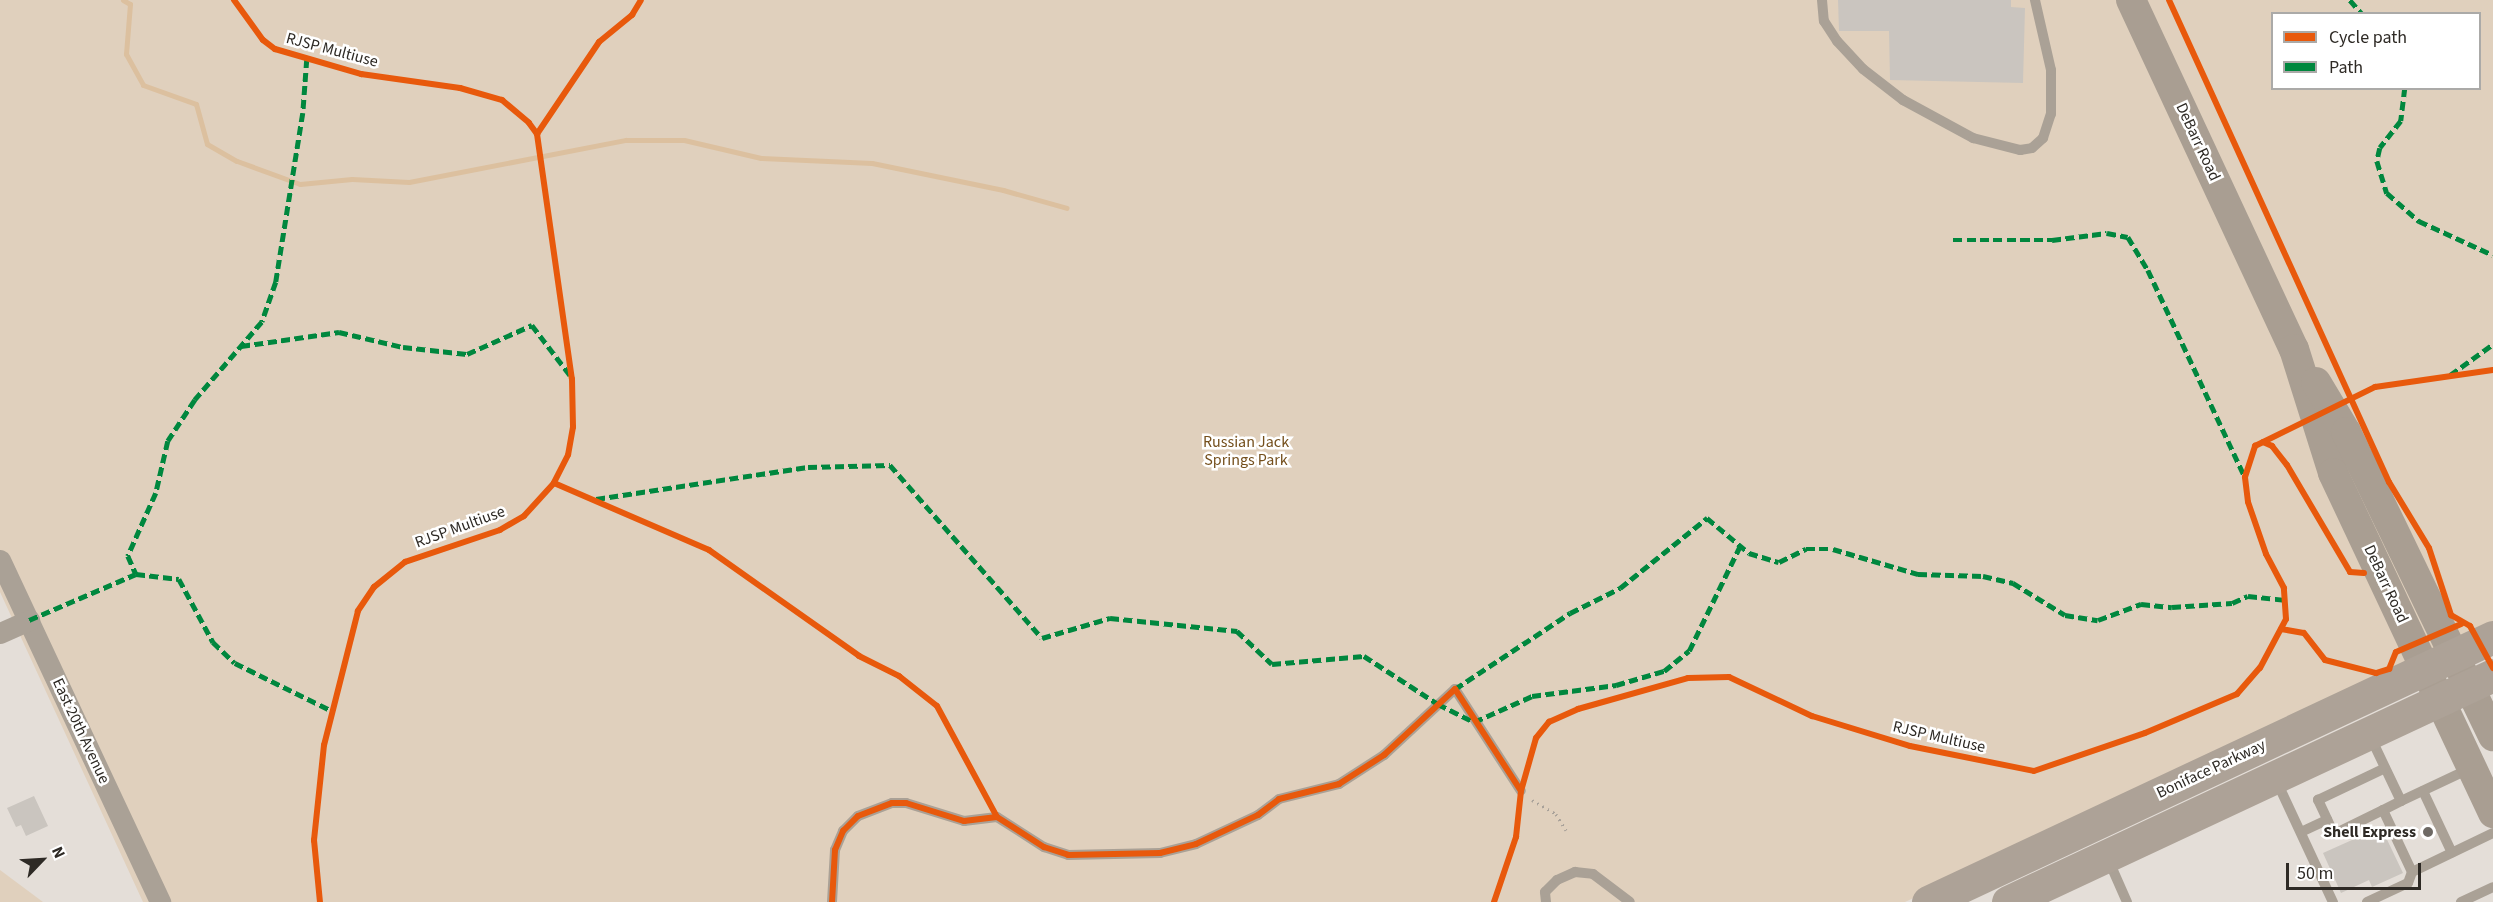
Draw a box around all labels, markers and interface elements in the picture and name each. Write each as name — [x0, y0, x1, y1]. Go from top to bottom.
legend — [2271, 12, 2481, 90]
text: Cycle path — [2329, 25, 2407, 50]
street label: RJSP Multiuse — [284, 29, 380, 71]
text: Path — [2329, 55, 2363, 80]
street label: DeBarr Road — [2172, 100, 2224, 184]
park label: Russian Jack Springs Park — [1203, 432, 1289, 470]
street label: RJSP Multiuse — [412, 502, 508, 552]
street label: DeBarr Road — [2360, 542, 2412, 626]
street label: East 20th Avenue — [48, 675, 114, 787]
street label: RJSP Multiuse — [1891, 717, 1987, 757]
street label: Boniface Parkway — [2153, 735, 2269, 803]
place label: Shell Express — [2323, 822, 2416, 842]
marker: Shell Express — [2421, 825, 2435, 839]
north arrow — [12, 830, 72, 890]
text: N — [46, 843, 71, 862]
scale bar — [2289, 851, 2424, 889]
text: 50 m — [2297, 861, 2333, 886]

